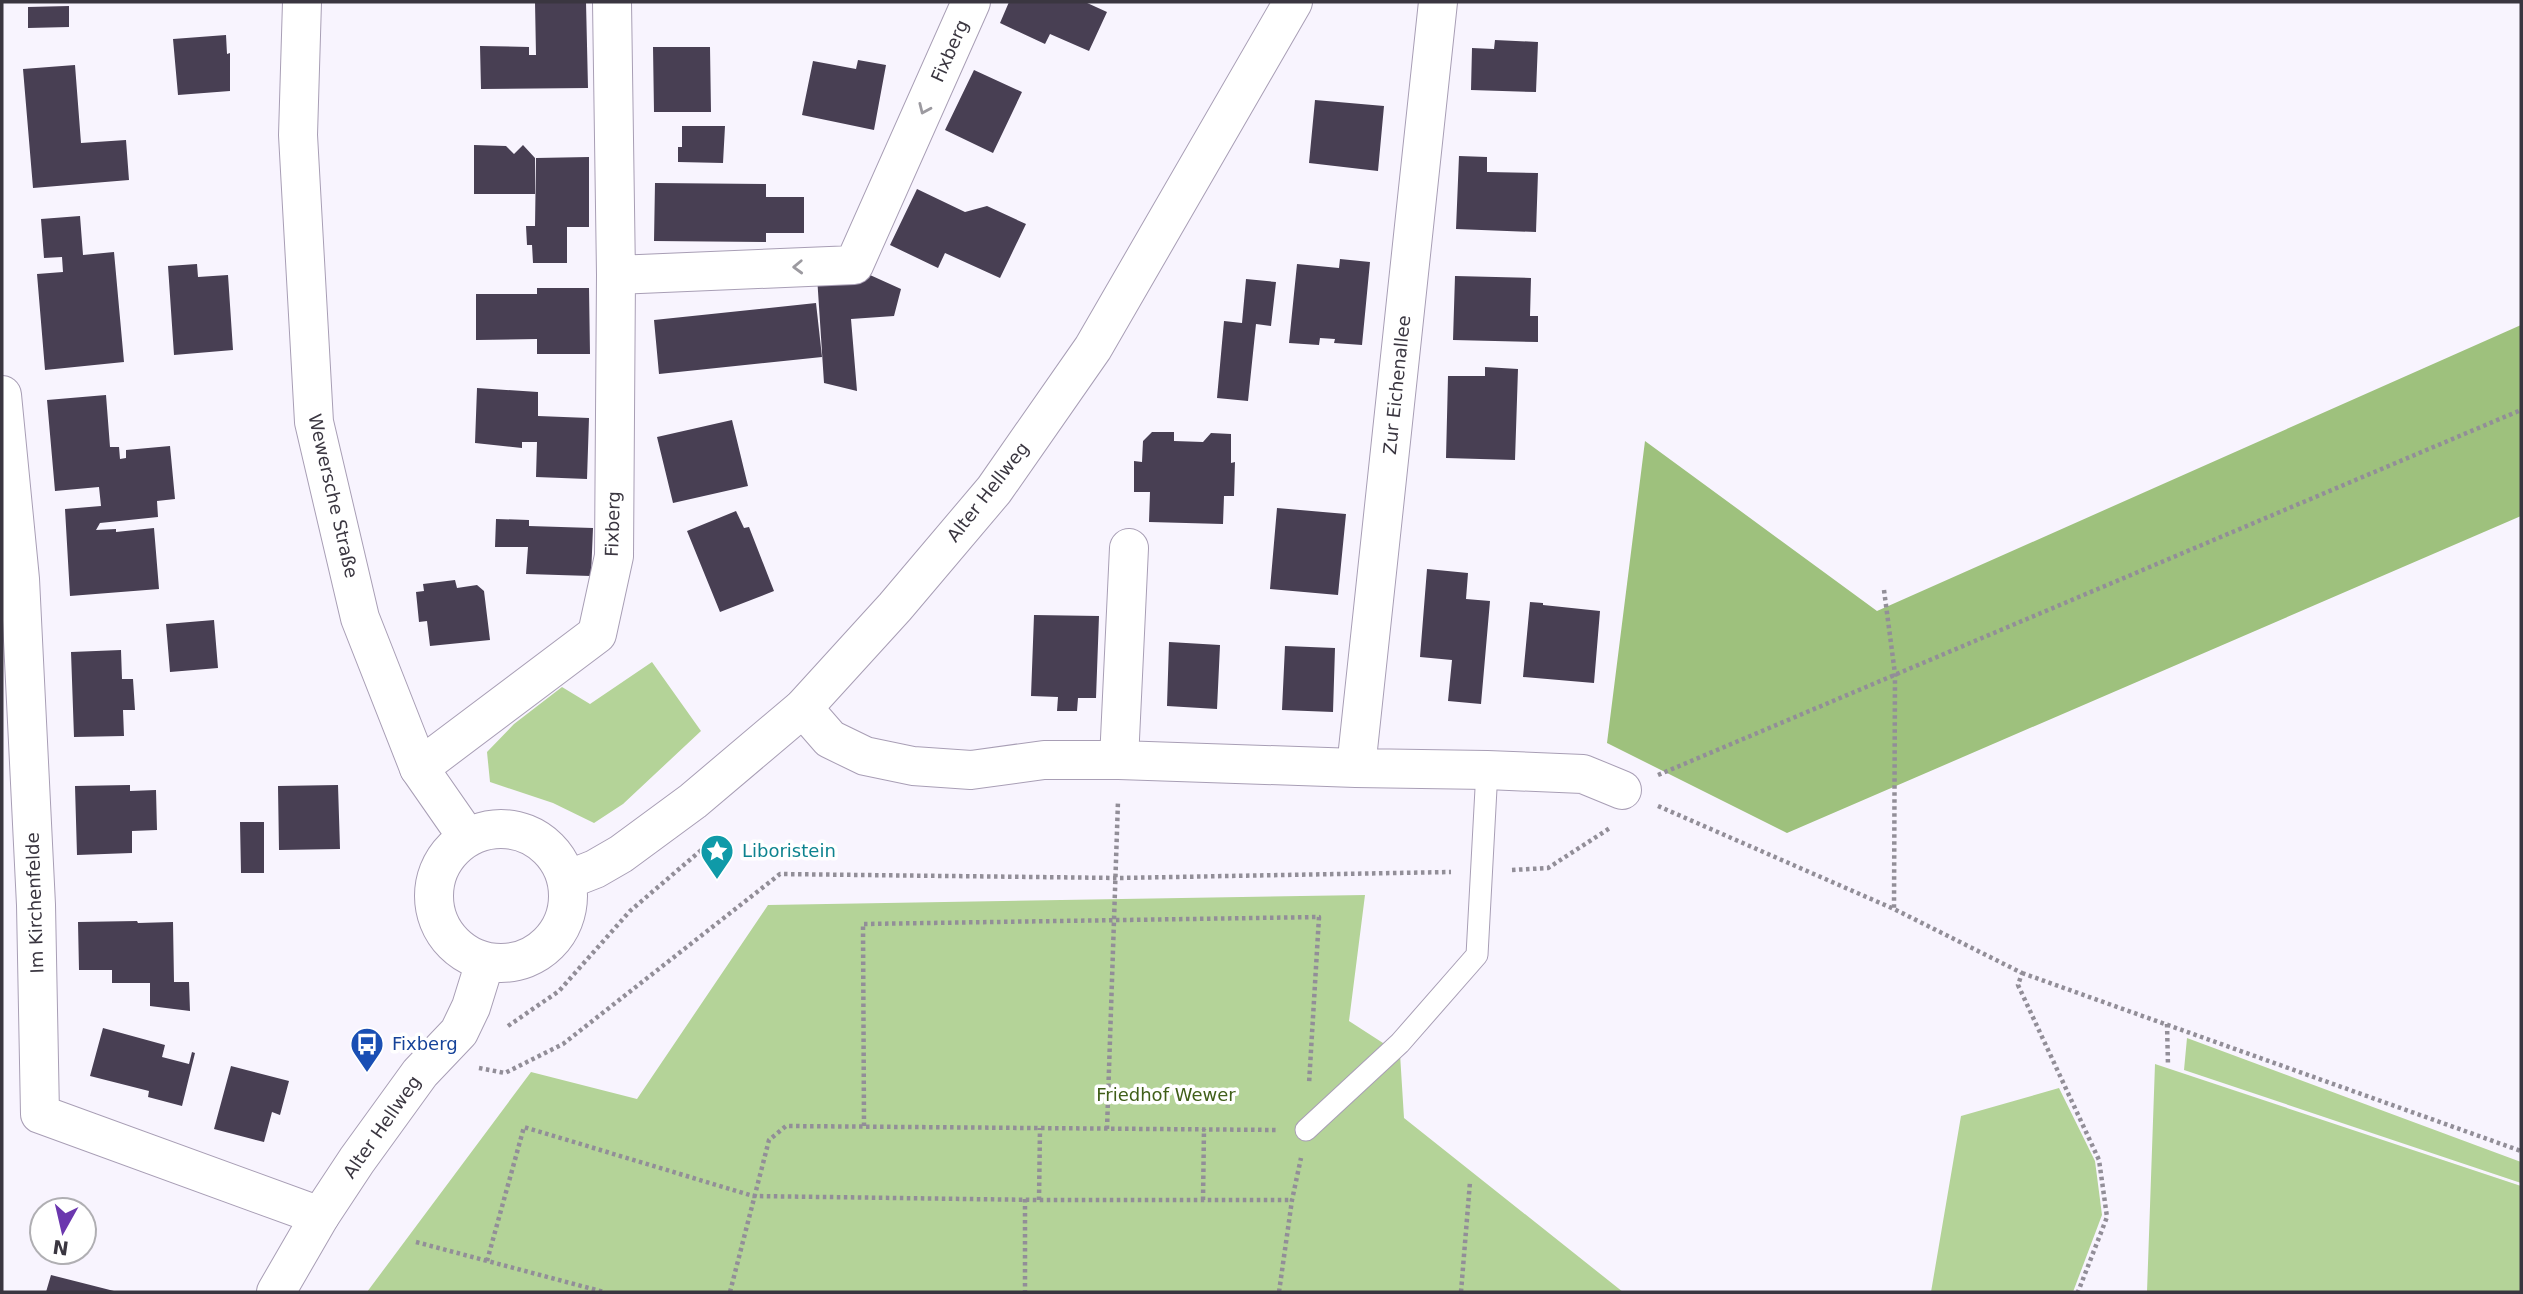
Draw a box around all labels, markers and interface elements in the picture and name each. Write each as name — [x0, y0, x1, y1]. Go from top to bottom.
street label: Fixberg — [927, 17, 973, 85]
one-way arrow — [918, 102, 932, 114]
one-way arrow — [792, 260, 803, 275]
street label: Zur Eichenallee — [1379, 314, 1414, 456]
street label: Wewersche Straße — [304, 412, 363, 580]
street label: Alter Hellweg — [942, 438, 1033, 546]
street label: Fixberg — [601, 491, 624, 557]
street label: Im Kirchenfelde — [22, 832, 47, 974]
place icon: Liboristein — [698, 832, 736, 881]
place label: Liboristein — [742, 840, 836, 861]
bus stop icon: Fixberg — [348, 1025, 386, 1074]
place label: Fixberg — [392, 1033, 458, 1054]
street label: Alter Hellweg — [338, 1071, 425, 1182]
park label: Friedhof Wewer — [1096, 1084, 1236, 1105]
north arrow — [28, 1196, 98, 1266]
text: N — [51, 1236, 70, 1260]

